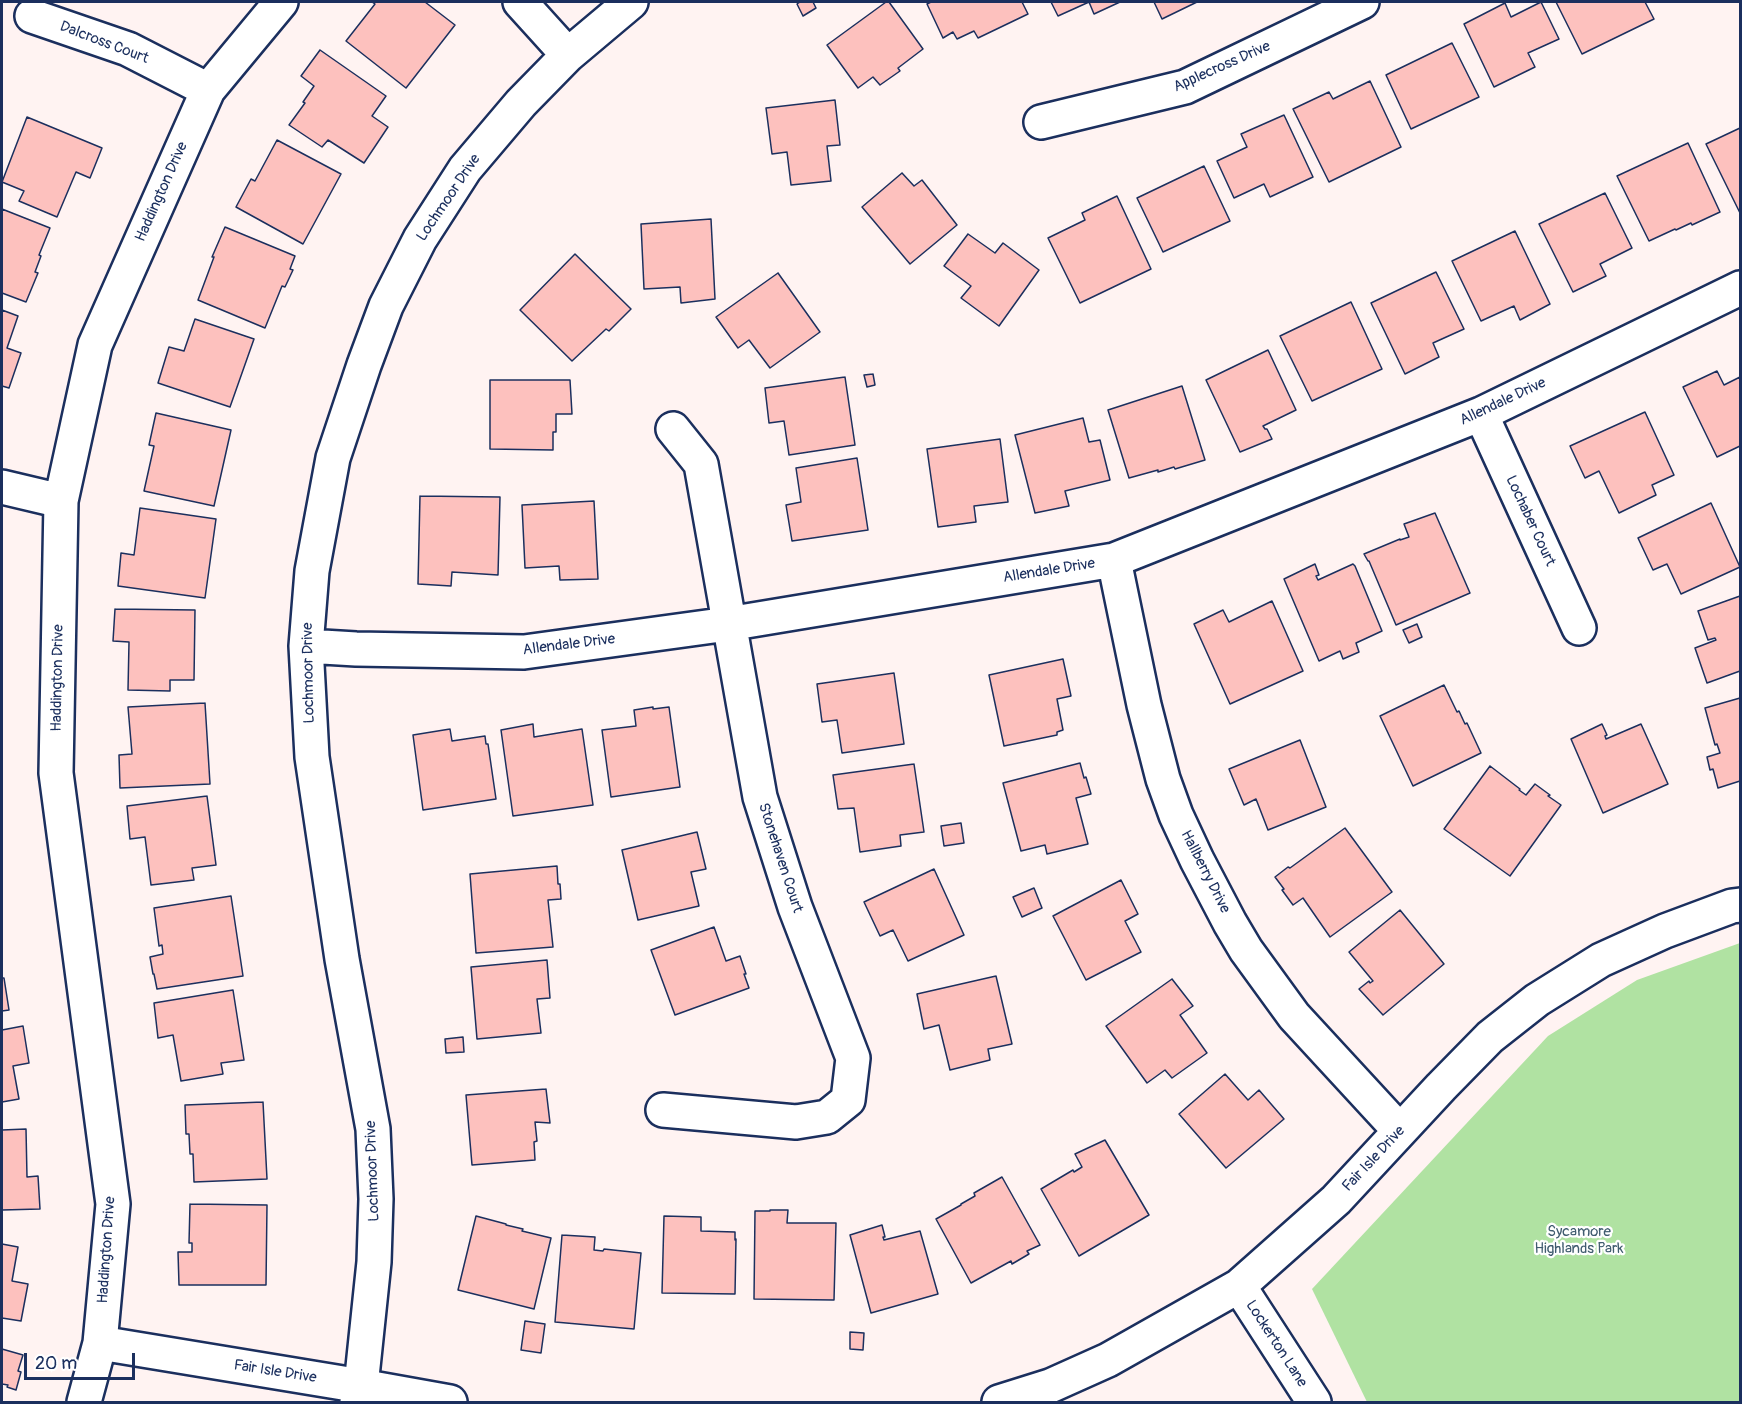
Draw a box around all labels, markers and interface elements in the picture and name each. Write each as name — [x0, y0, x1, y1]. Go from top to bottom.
street label: Dalcross Court — [57, 18, 151, 68]
street label: Applecross Drive — [1171, 38, 1273, 96]
street label: Haddington Drive — [132, 139, 192, 245]
street label: Lochmoor Drive — [413, 151, 485, 245]
street label: Allendale Drive — [1457, 374, 1549, 430]
street label: Lochaber Court — [1501, 473, 1559, 569]
street label: Allendale Drive — [1002, 555, 1096, 587]
street label: Lochmoor Drive — [299, 622, 319, 724]
street label: Haddington Drive — [48, 624, 68, 732]
street label: Allendale Drive — [522, 630, 616, 660]
street label: Stonehaven Court — [754, 801, 806, 915]
street label: Hallberry Drive — [1176, 827, 1234, 917]
street label: Lochmoor Drive — [362, 1120, 384, 1222]
street label: Fair Isle Drive — [1339, 1122, 1409, 1196]
street label: Haddington Drive — [94, 1196, 120, 1304]
park label: Sycamore Highlands Park — [1534, 1223, 1624, 1258]
street label: Lockerton Lane — [1241, 1297, 1311, 1391]
scale bar — [27, 1341, 138, 1379]
text: 20 m — [35, 1352, 77, 1375]
street label: Fair Isle Drive — [232, 1357, 318, 1387]

